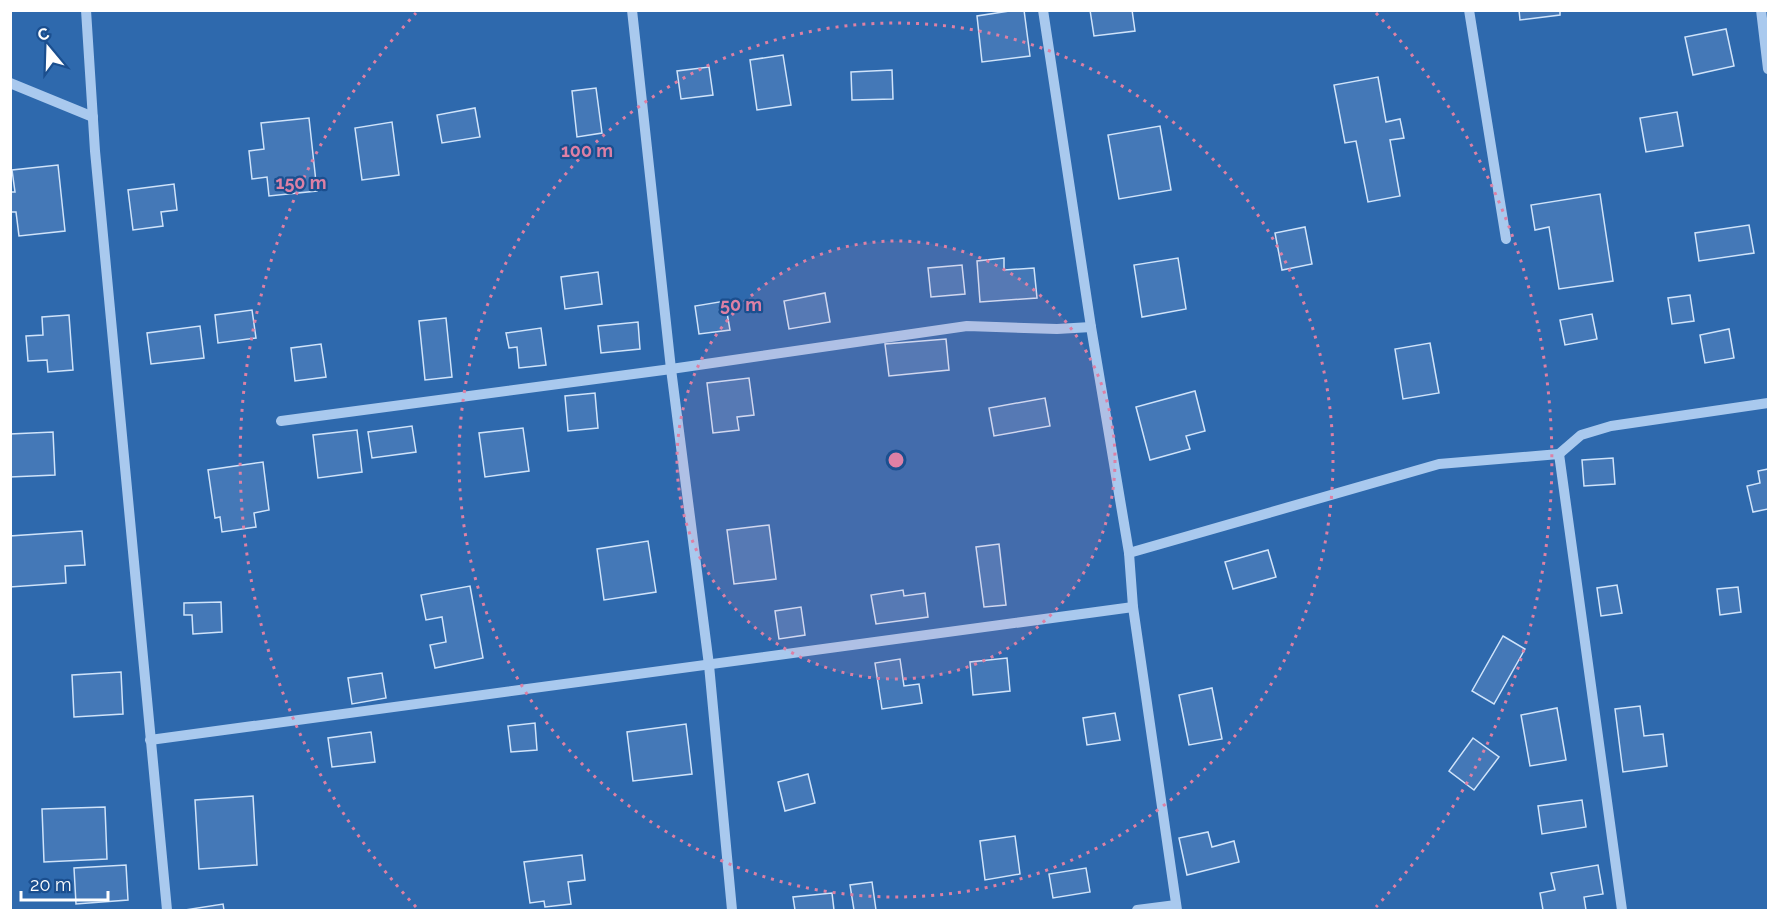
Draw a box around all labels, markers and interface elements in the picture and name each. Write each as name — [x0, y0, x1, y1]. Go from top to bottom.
north arrow — [18, 18, 78, 78]
text: С — [35, 24, 52, 45]
text: 100 m — [561, 140, 613, 161]
text: 150 m — [276, 172, 327, 193]
text: 50 m — [720, 294, 762, 315]
centre of rings — [886, 450, 906, 470]
scale bar — [21, 864, 108, 902]
text: 20 m — [30, 874, 72, 895]

